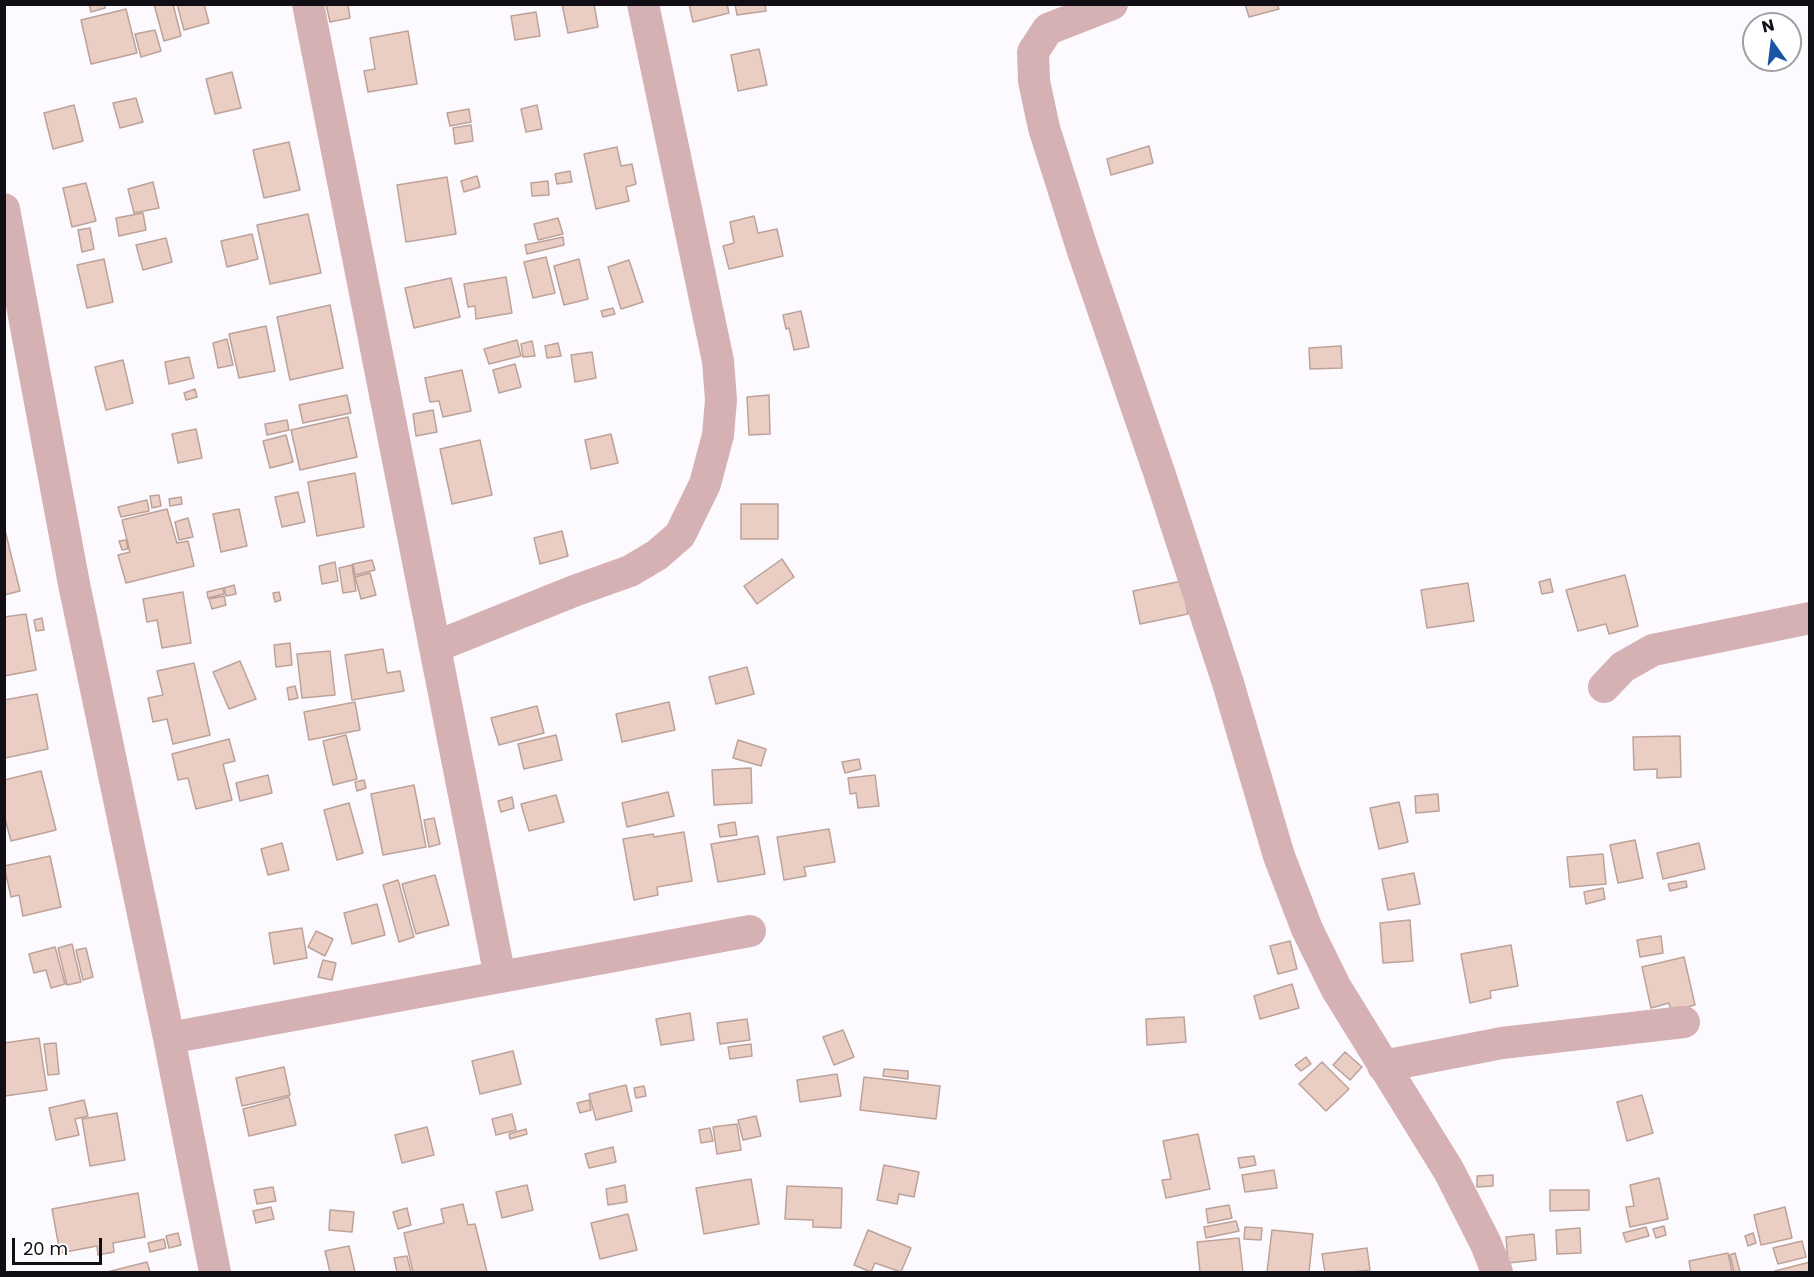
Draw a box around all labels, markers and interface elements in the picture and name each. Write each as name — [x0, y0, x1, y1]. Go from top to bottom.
north arrow — [1742, 12, 1802, 72]
text: N — [1759, 13, 1777, 39]
scale bar — [15, 1226, 105, 1264]
text: 20 m — [23, 1236, 68, 1261]

